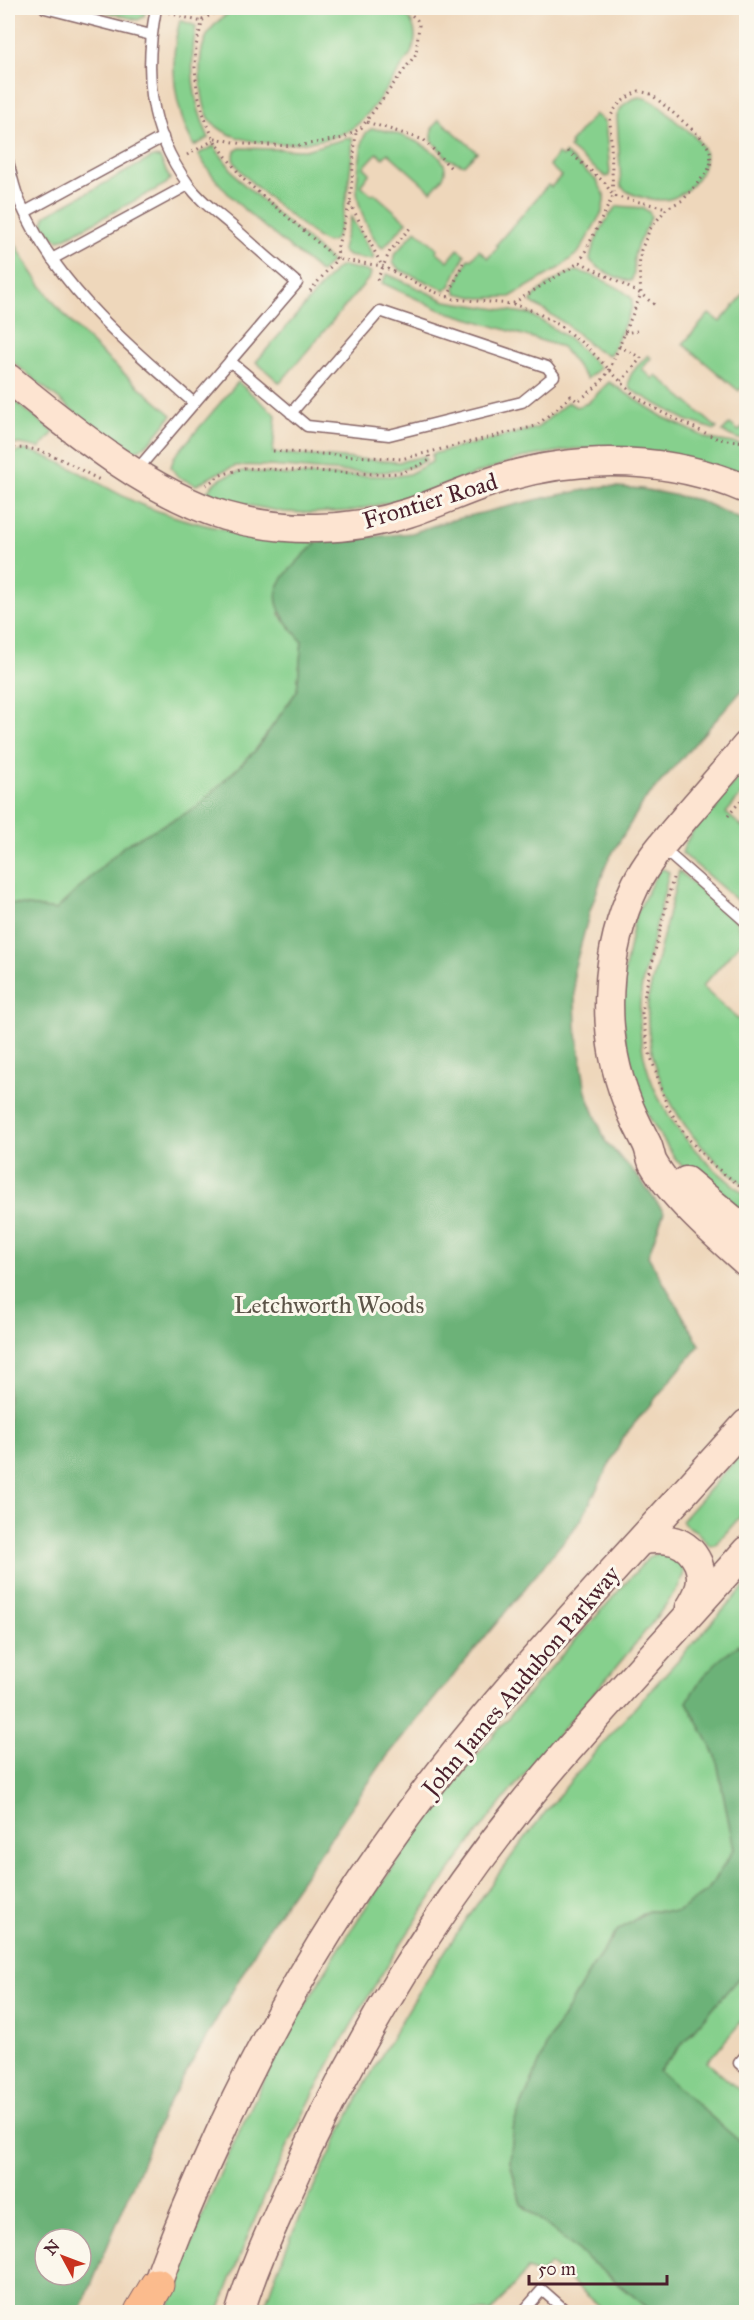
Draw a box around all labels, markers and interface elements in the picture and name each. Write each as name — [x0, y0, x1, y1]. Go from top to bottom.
street label: Frontier Road — [359, 466, 501, 536]
park label: Letchworth Woods — [234, 1290, 424, 1320]
street label: John James Audubon Parkway — [414, 1559, 627, 1805]
north arrow — [33, 2227, 93, 2287]
text: N — [40, 2236, 64, 2259]
scale bar — [529, 2248, 667, 2286]
text: 50 m — [538, 2258, 576, 2280]

